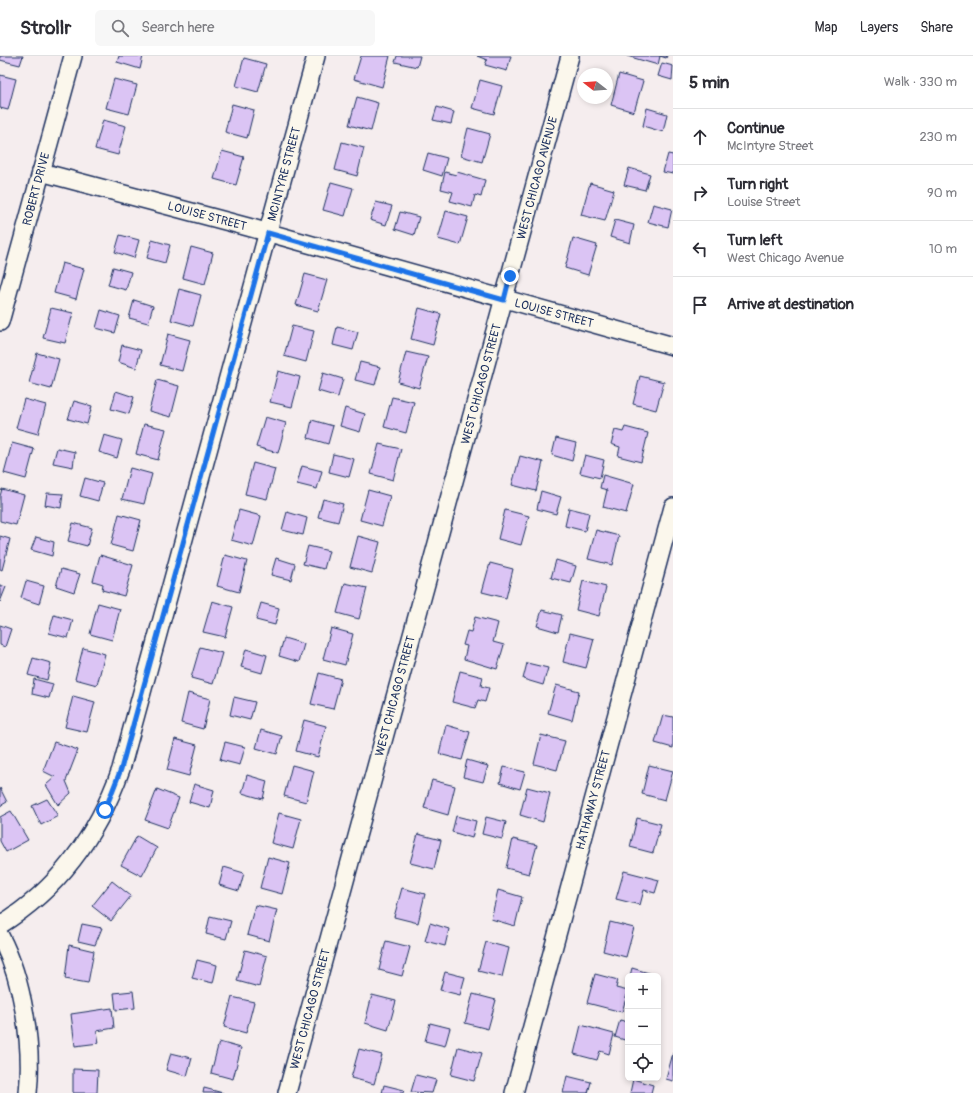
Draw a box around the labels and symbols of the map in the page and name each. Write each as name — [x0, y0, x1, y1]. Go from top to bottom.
north arrow — [577, 68, 613, 104]
street label: WEST CHICAGO AVENUE — [514, 115, 561, 241]
street label: MCINTYRE STREET — [265, 125, 304, 223]
street label: ROBERT DRIVE — [20, 151, 53, 227]
street label: LOUISE STREET — [166, 199, 248, 234]
route end — [501, 267, 519, 285]
street label: LOUISE STREET — [513, 296, 595, 331]
street label: WEST CHICAGO STREET — [458, 322, 505, 446]
street label: WEST CHICAGO STREET — [372, 634, 419, 758]
street label: HATHAWAY STREET — [573, 748, 614, 852]
route start — [96, 801, 114, 819]
street label: WEST CHICAGO STREET — [287, 947, 334, 1071]

